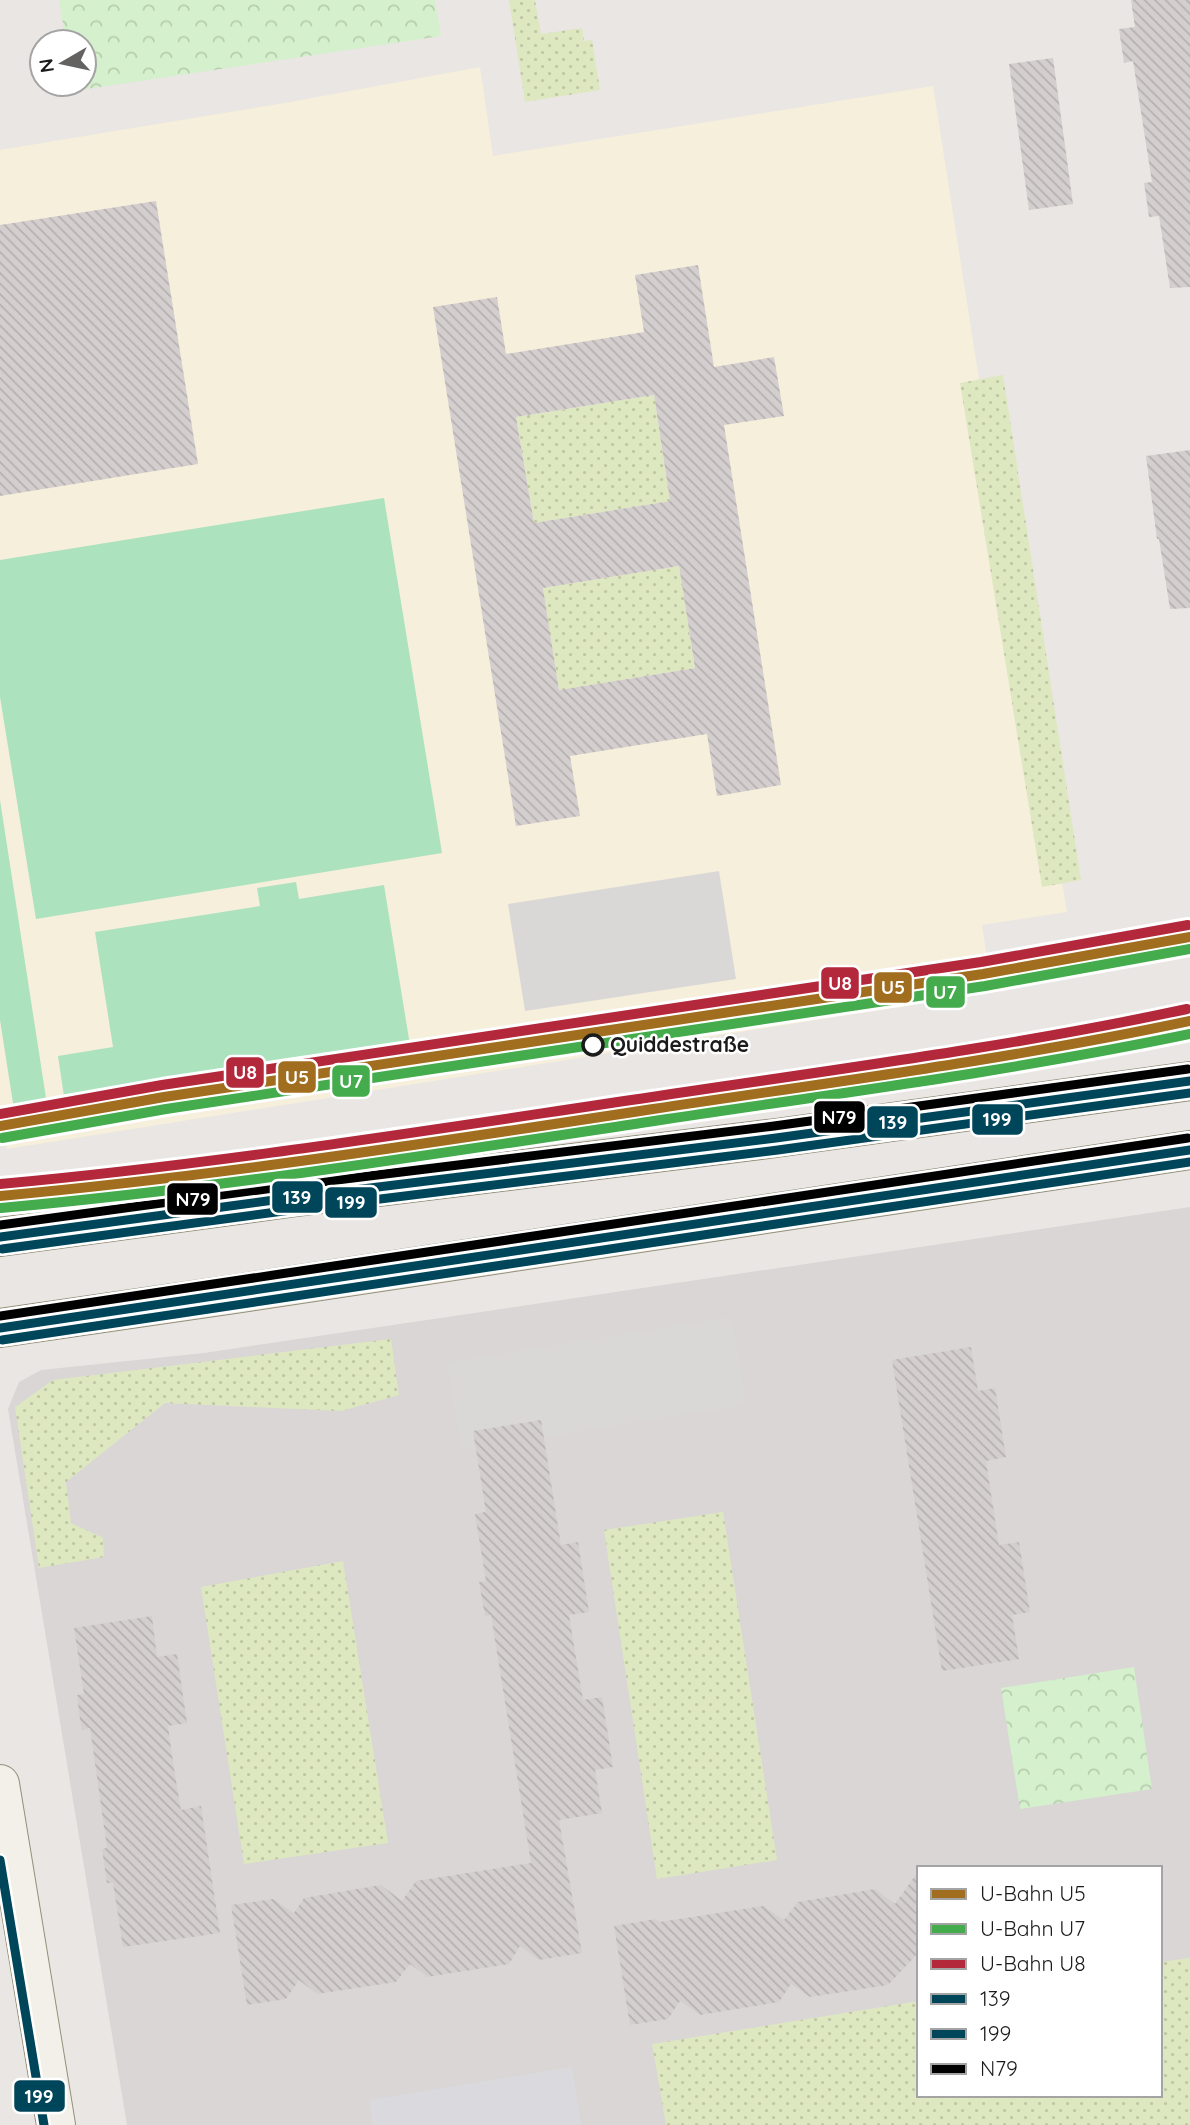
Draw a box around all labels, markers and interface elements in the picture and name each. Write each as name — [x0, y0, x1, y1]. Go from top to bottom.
north arrow — [28, 28, 98, 98]
text: N — [33, 57, 59, 74]
line badge: U8 — [820, 966, 860, 1000]
text: U8 — [828, 971, 852, 995]
line badge: U5 — [873, 971, 913, 1004]
text: U5 — [881, 975, 905, 999]
line badge: U7 — [925, 975, 966, 1009]
text: U7 — [933, 980, 957, 1004]
place label: Quiddestraße — [610, 1031, 749, 1057]
marker: Quiddestraße — [582, 1034, 604, 1056]
line badge: U8 — [225, 1056, 265, 1089]
text: U8 — [233, 1060, 257, 1084]
line badge: U5 — [277, 1060, 317, 1094]
line badge: U7 — [331, 1064, 371, 1098]
text: U5 — [285, 1065, 309, 1089]
text: U7 — [339, 1069, 363, 1093]
line badge: N79 — [813, 1100, 866, 1134]
line badge: 199 — [971, 1103, 1024, 1136]
text: N79 — [821, 1105, 857, 1129]
line badge: 139 — [866, 1105, 919, 1139]
text: 199 — [983, 1107, 1011, 1131]
text: 139 — [879, 1110, 907, 1134]
line badge: 139 — [271, 1180, 324, 1214]
line badge: N79 — [166, 1182, 219, 1216]
text: 139 — [283, 1185, 311, 1209]
line badge: 199 — [324, 1186, 378, 1219]
text: N79 — [175, 1187, 211, 1211]
text: 199 — [337, 1190, 365, 1214]
legend — [917, 1866, 1162, 2097]
text: U-Bahn U5 — [980, 1880, 1086, 1906]
text: U-Bahn U7 — [980, 1915, 1085, 1941]
text: U-Bahn U8 — [980, 1950, 1086, 1976]
text: 139 — [980, 1985, 1011, 2011]
text: 199 — [980, 2020, 1011, 2046]
text: N79 — [980, 2055, 1018, 2081]
line badge: 199 — [13, 2079, 66, 2113]
text: 199 — [25, 2084, 53, 2108]

